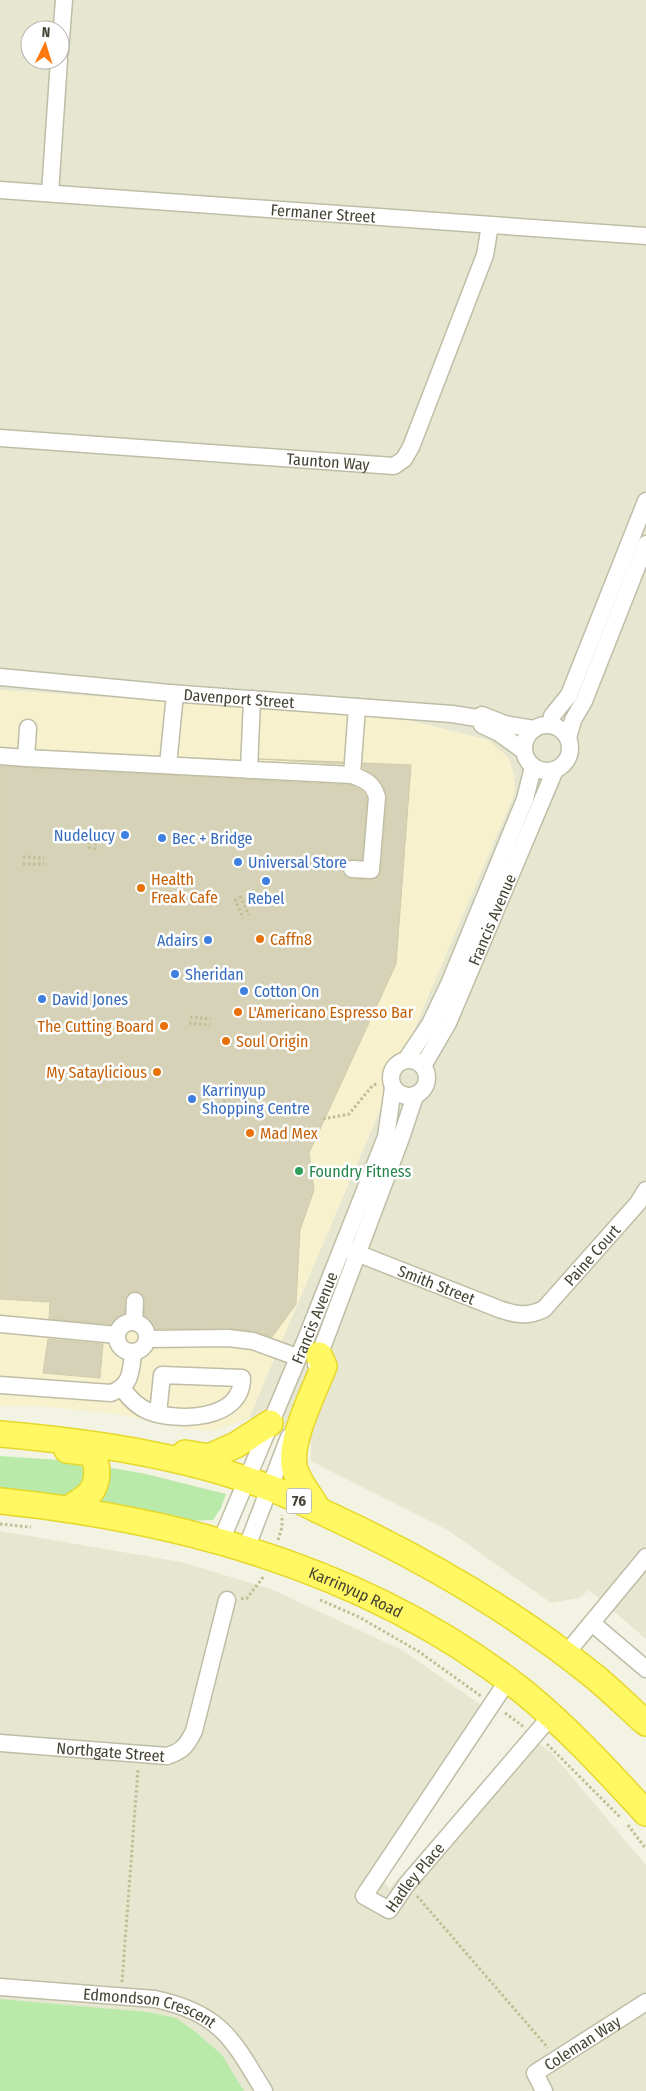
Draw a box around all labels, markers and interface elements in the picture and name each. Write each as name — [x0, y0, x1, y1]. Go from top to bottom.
north arrow — [20, 20, 70, 70]
text: N — [41, 24, 51, 41]
street label: Fermaner Street — [270, 200, 377, 227]
street label: Taunton Way — [286, 449, 371, 474]
street label: Davenport Street — [183, 685, 296, 712]
place label: Nudelucy — [54, 826, 116, 845]
marker: Nudelucy — [119, 829, 131, 841]
place label: Bec + Bridge — [172, 829, 253, 848]
marker: Bec + Bridge — [156, 832, 168, 844]
place label: Universal Store — [248, 853, 347, 872]
marker: Universal Store — [232, 856, 244, 868]
place label: Health Freak Cafe — [151, 870, 218, 907]
street label: Francis Avenue — [464, 871, 520, 968]
marker: Rebel — [260, 875, 272, 887]
marker: Health Freak Cafe — [135, 882, 147, 894]
place label: Rebel — [247, 889, 285, 908]
place label: Caffn8 — [270, 930, 312, 949]
place label: Adairs — [157, 931, 198, 950]
marker: Caffn8 — [254, 933, 266, 945]
marker: Adairs — [202, 934, 214, 946]
place label: Sheridan — [185, 965, 244, 984]
marker: Sheridan — [169, 968, 181, 980]
place label: Cotton On — [254, 982, 320, 1001]
marker: Cotton On — [238, 985, 250, 997]
place label: David Jones — [52, 990, 128, 1009]
marker: David Jones — [36, 993, 48, 1005]
place label: L'Americano Espresso Bar — [248, 1003, 414, 1022]
marker: L'Americano Espresso Bar — [232, 1006, 244, 1018]
place label: The Cutting Board — [37, 1017, 154, 1036]
marker: The Cutting Board — [158, 1020, 170, 1032]
place label: Soul Origin — [236, 1032, 308, 1051]
marker: Soul Origin — [220, 1035, 232, 1047]
place label: My Sataylicious — [46, 1063, 147, 1082]
marker: My Sataylicious — [151, 1066, 163, 1078]
place label: Karrinyup Shopping Centre — [202, 1081, 310, 1118]
marker: Karrinyup Shopping Centre — [186, 1093, 198, 1105]
place label: Mad Mex — [260, 1124, 318, 1143]
marker: Mad Mex — [244, 1127, 256, 1139]
place label: Foundry Fitness — [309, 1162, 411, 1181]
marker: Foundry Fitness — [293, 1165, 305, 1177]
street label: Paine Court — [560, 1220, 625, 1290]
street label: Smith Street — [395, 1261, 478, 1309]
street label: Francis Avenue — [288, 1269, 342, 1367]
road number: 76 — [286, 1488, 312, 1514]
street label: Karrinyup Road — [306, 1563, 406, 1622]
street label: Northgate Street — [56, 1738, 166, 1766]
street label: Hadley Place — [382, 1839, 448, 1916]
street label: Edmondson Crescent — [83, 1984, 221, 2032]
street label: Coleman Way — [541, 2011, 625, 2075]

